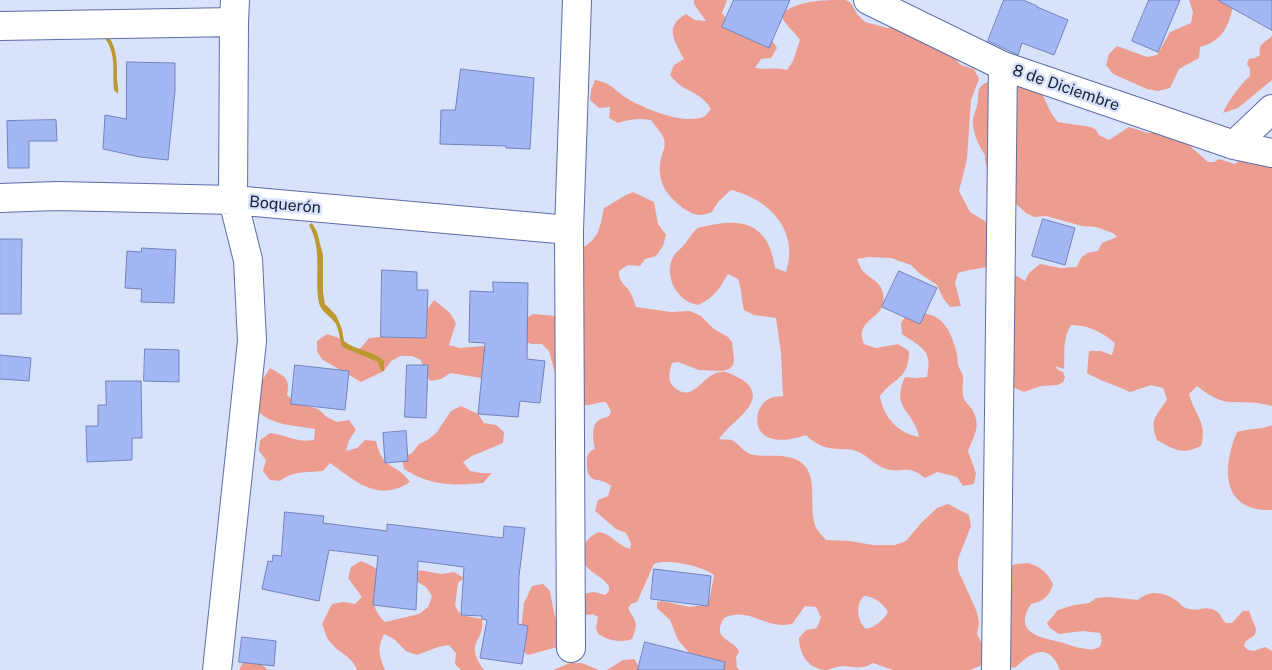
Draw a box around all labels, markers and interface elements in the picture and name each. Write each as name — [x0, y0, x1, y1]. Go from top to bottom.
street label: 8 de Diciembre — [1010, 61, 1122, 115]
street label: Boquerón — [248, 192, 322, 218]

